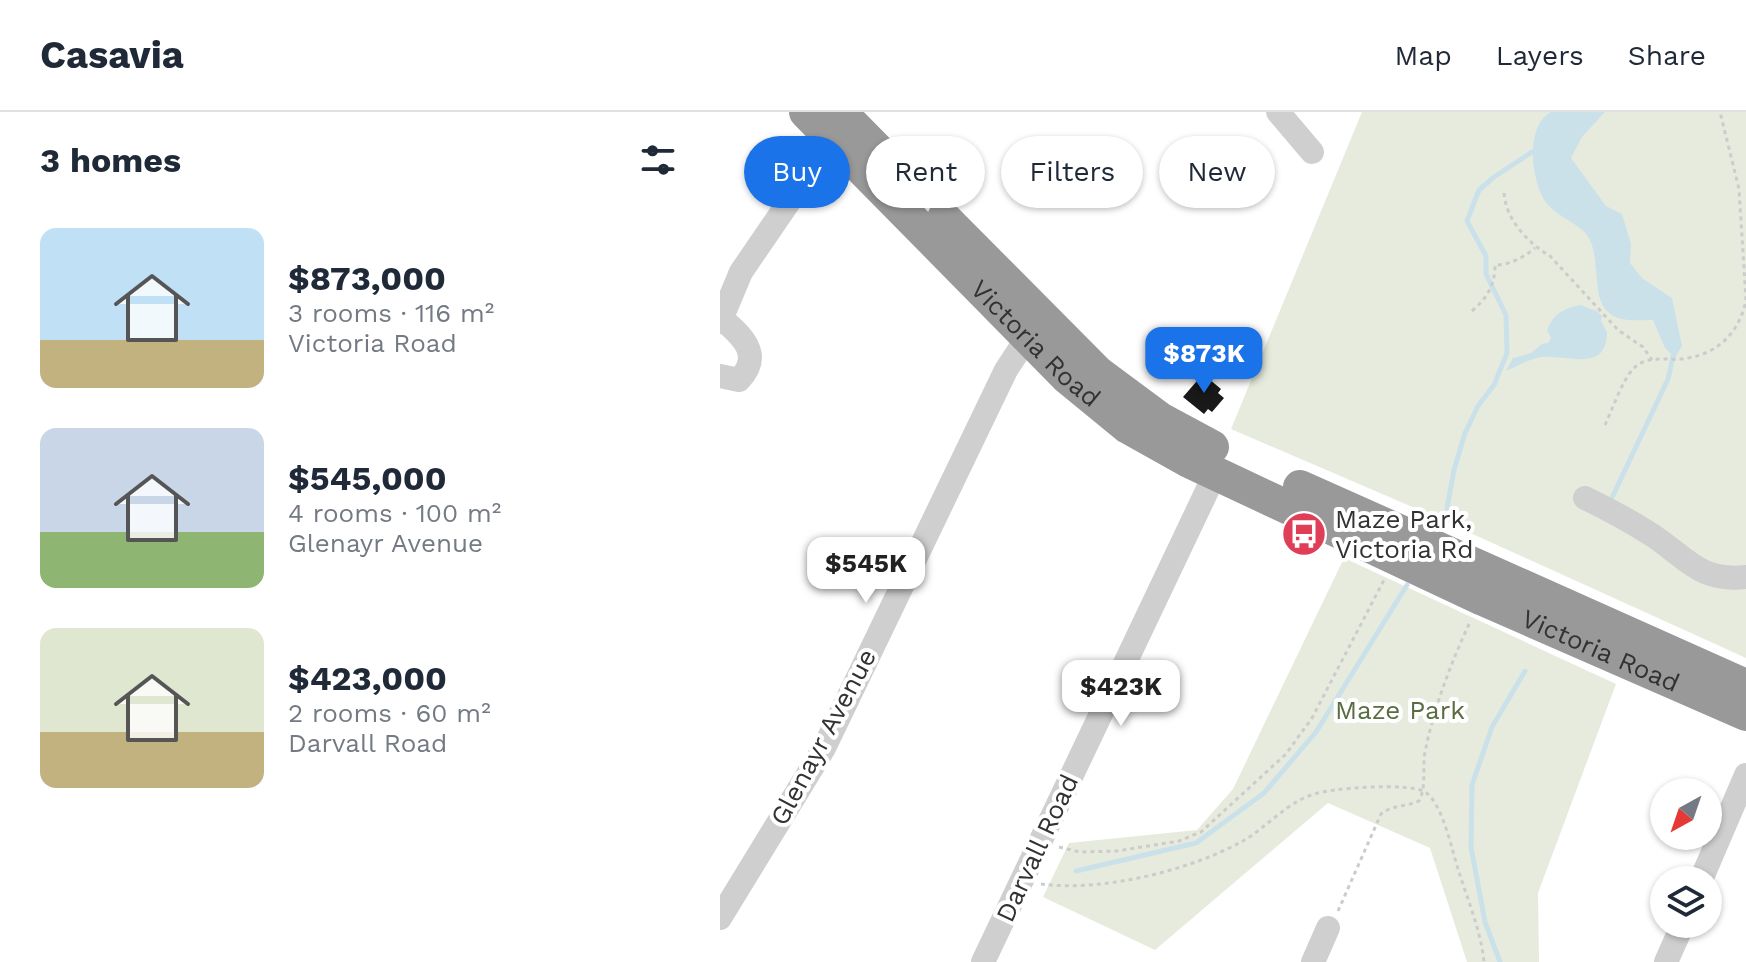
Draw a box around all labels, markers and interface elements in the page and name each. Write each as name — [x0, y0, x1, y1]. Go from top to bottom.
text: Casavia — [40, 33, 184, 77]
text: Map — [1395, 39, 1452, 72]
text: Layers — [1496, 39, 1584, 72]
text: Share — [1628, 39, 1706, 72]
chip: Buy — [744, 136, 850, 208]
chip: Rent — [866, 136, 985, 208]
chip: Filters — [1001, 136, 1143, 208]
chip: New — [1159, 136, 1275, 208]
icon: filters — [636, 138, 680, 182]
text: 3 homes — [40, 140, 181, 180]
text: $873,000 — [288, 258, 446, 298]
icon: home — [104, 260, 200, 356]
street label: Victoria Road — [965, 274, 1106, 413]
text: 3 rooms · 116 m² — [288, 298, 494, 328]
pin: $873K — [1148, 327, 1260, 395]
text: Victoria Road — [288, 328, 457, 358]
text: $873K — [1163, 338, 1245, 368]
text: $545,000 — [288, 458, 447, 498]
icon: home — [104, 460, 200, 556]
text: 4 rooms · 100 m² — [288, 498, 501, 528]
place label: Maze Park, Victoria Rd — [1335, 504, 1473, 564]
bus stop icon: Maze Park, Victoria Rd — [1280, 510, 1328, 558]
text: Glenayr Avenue — [288, 528, 483, 558]
pin: $545K — [810, 537, 922, 605]
text: $545K — [825, 548, 907, 578]
street label: Victoria Road — [1517, 603, 1684, 698]
street label: Glenayr Avenue — [764, 644, 882, 830]
text: $423,000 — [288, 658, 447, 698]
icon: home — [104, 660, 200, 756]
pin: $423K — [1065, 660, 1177, 728]
text: $423K — [1080, 671, 1162, 701]
park label: Maze Park — [1335, 695, 1465, 725]
text: 2 rooms · 60 m² — [288, 698, 491, 728]
text: Darvall Road — [288, 728, 447, 758]
street label: Darvall Road — [990, 769, 1084, 927]
north arrow — [1650, 778, 1722, 850]
map controls — [1650, 778, 1722, 938]
button: layers — [1650, 866, 1722, 938]

